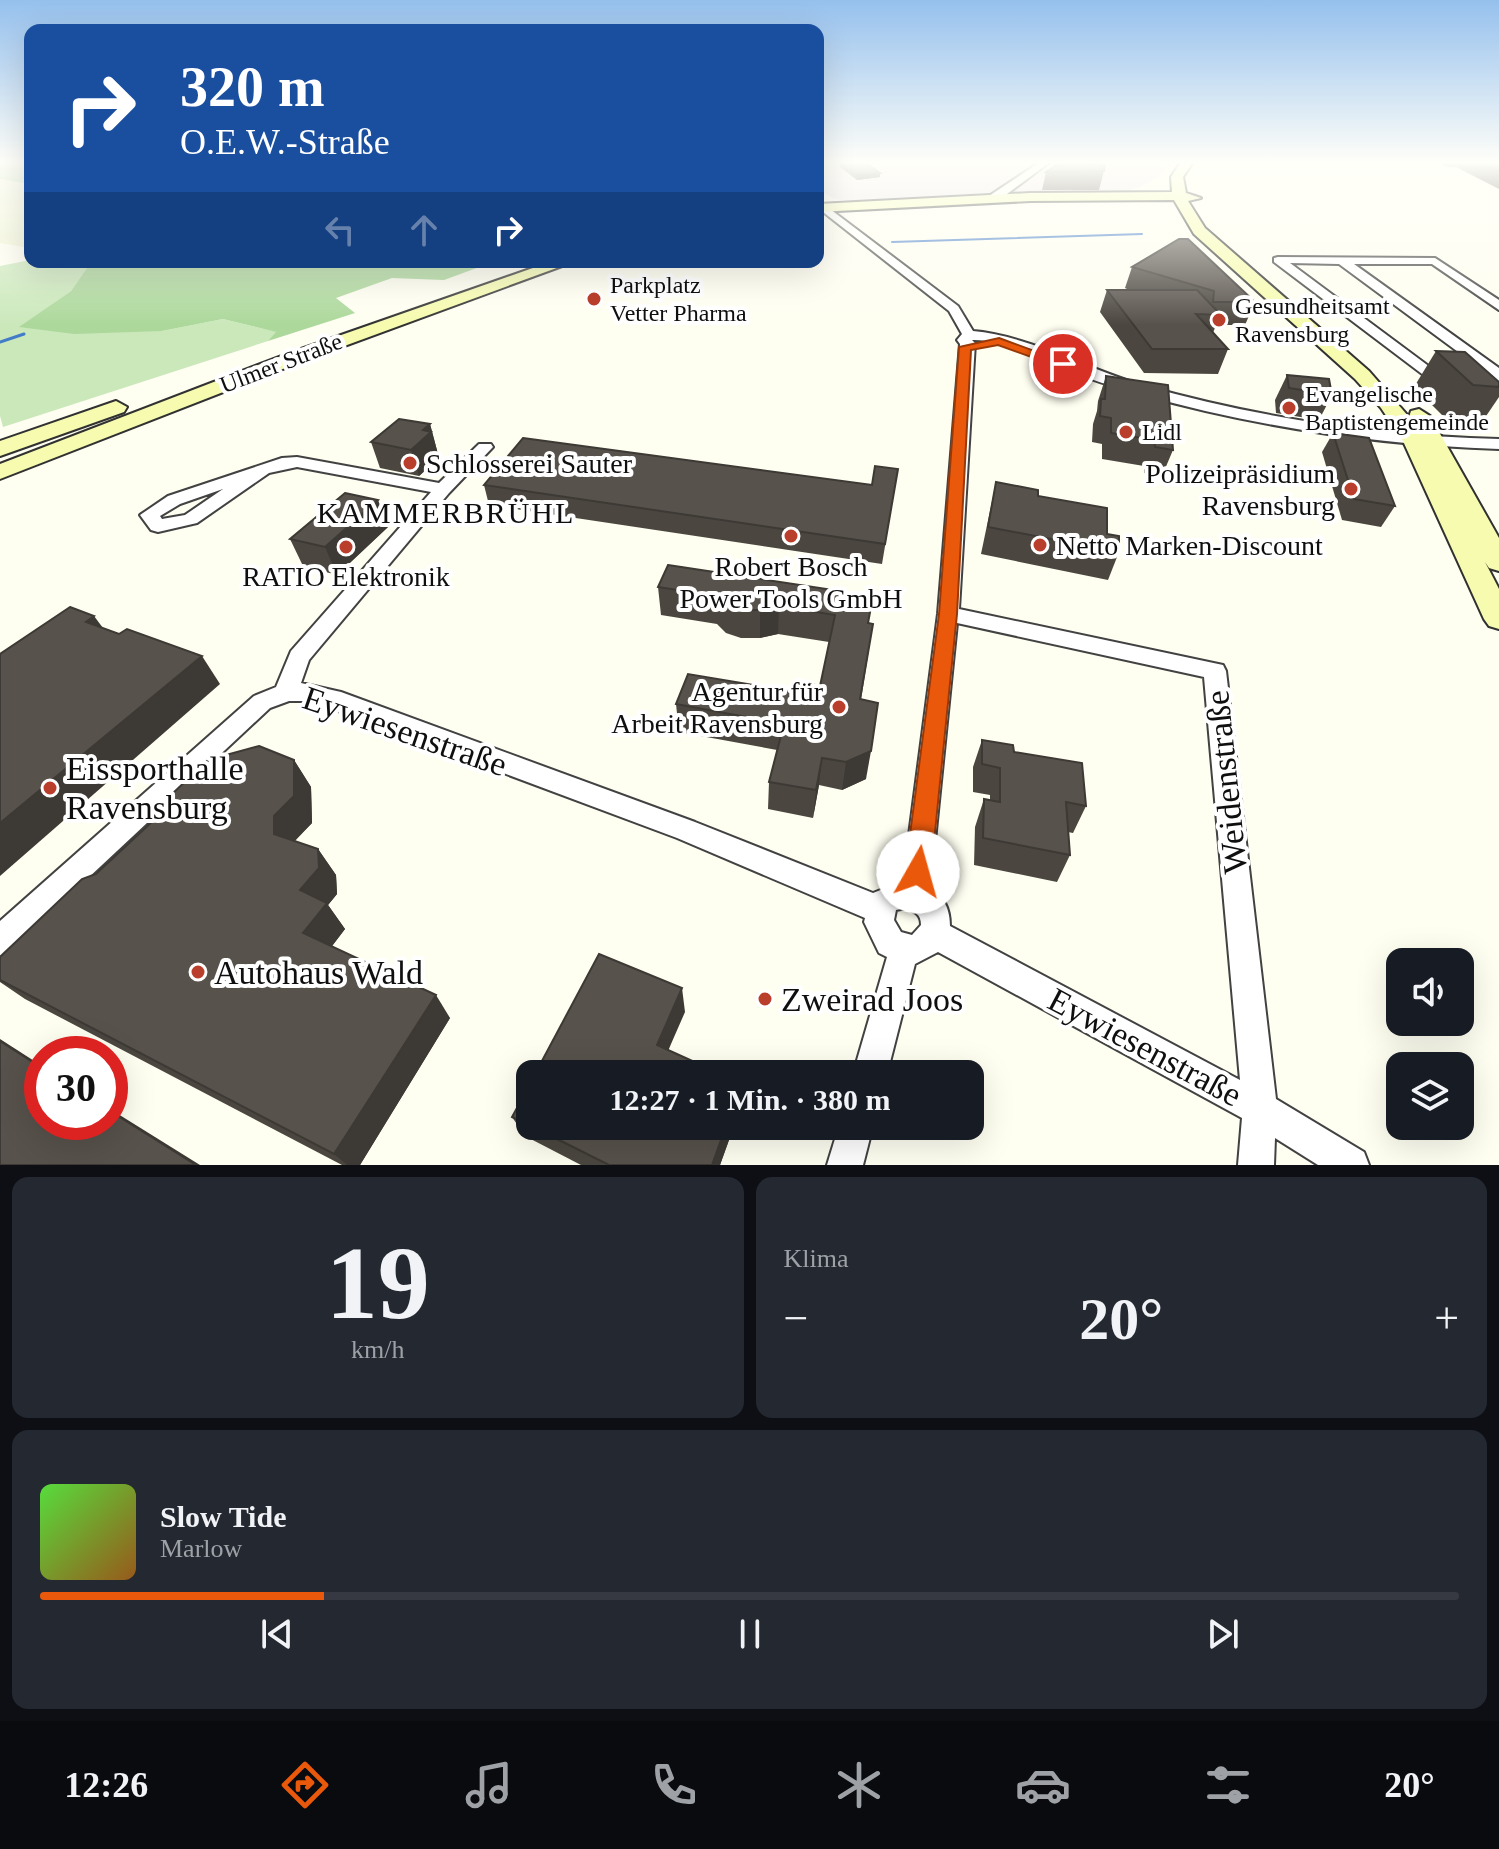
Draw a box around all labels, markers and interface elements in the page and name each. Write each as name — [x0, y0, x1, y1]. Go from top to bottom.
icon: right — [48, 56, 152, 160]
text: 320 m — [180, 56, 325, 118]
text: O.E.W.-Straße — [180, 122, 390, 162]
icon: left — [318, 208, 362, 252]
icon: ahead — [402, 208, 446, 252]
icon: right — [486, 208, 530, 252]
place label: Parkplatz Vetter Pharma — [610, 272, 747, 326]
marker: Parkplatz Vetter Pharma — [585, 290, 603, 308]
place label: Gesundheitsamt Ravensburg — [1235, 293, 1390, 347]
marker: Gesundheitsamt Ravensburg — [1210, 311, 1228, 329]
street label: Ulmer Straße — [216, 328, 346, 398]
pin — [1029, 330, 1097, 398]
icon: arrive — [1041, 342, 1085, 386]
place label: Evangelische Baptistengemeinde — [1305, 381, 1489, 435]
marker: Evangelische Baptistengemeinde — [1280, 399, 1298, 417]
place label: Lidl — [1142, 419, 1182, 445]
marker: Lidl — [1117, 423, 1135, 441]
place label: Schlosserei Sauter — [426, 448, 633, 479]
marker: Schlosserei Sauter — [401, 454, 419, 472]
place label: Polizeipräsidium Ravensburg — [1145, 458, 1335, 521]
marker: Polizeipräsidium Ravensburg — [1342, 480, 1360, 498]
district label: KAMMERBRÜHL — [317, 496, 575, 529]
marker: Robert Bosch Power Tools GmbH — [782, 527, 800, 545]
place label: Netto Marken-Discount — [1056, 530, 1323, 561]
marker: Netto Marken-Discount — [1031, 536, 1049, 554]
marker: RATIO Elektronik — [337, 538, 355, 556]
place label: Robert Bosch Power Tools GmbH — [679, 551, 903, 614]
place label: RATIO Elektronik — [242, 561, 450, 592]
place label: Agentur für Arbeit Ravensburg — [611, 676, 824, 739]
street label: Eywiesenstraße — [298, 679, 512, 783]
street label: Weidenstraße — [1198, 688, 1254, 876]
marker: Agentur für Arbeit Ravensburg — [830, 698, 848, 716]
place label: Eissporthalle Ravensburg — [66, 750, 244, 826]
marker: Eissporthalle Ravensburg — [41, 779, 59, 797]
position arrow — [876, 830, 960, 914]
map controls — [1386, 948, 1474, 1140]
button: sound — [1386, 948, 1474, 1036]
place label: Autohaus Wald — [214, 954, 423, 991]
marker: Autohaus Wald — [189, 963, 207, 981]
place label: Zweirad Joos — [781, 981, 963, 1018]
street label: Eywiesenstraße — [1042, 981, 1248, 1113]
marker: Zweirad Joos — [756, 990, 774, 1008]
speed limit sign: 30 — [24, 1036, 128, 1140]
button: layers — [1386, 1052, 1474, 1140]
text: 12:27 · 1 Min. · 380 m — [610, 1083, 890, 1116]
text: 19 — [326, 1225, 430, 1340]
text: Klima — [784, 1244, 849, 1273]
text: 20° — [1079, 1286, 1163, 1352]
text: − — [784, 1294, 808, 1343]
text: + — [1434, 1294, 1459, 1343]
text: km/h — [351, 1335, 404, 1364]
text: Slow Tide — [160, 1500, 286, 1533]
text: Marlow — [160, 1534, 242, 1563]
icon: previous — [255, 1612, 299, 1656]
icon: pause — [728, 1612, 772, 1656]
icon: next — [1201, 1612, 1245, 1656]
icon: directions — [277, 1757, 333, 1813]
icon: music — [461, 1757, 517, 1813]
icon: phone — [646, 1757, 702, 1813]
icon: climate — [831, 1757, 887, 1813]
icon: car — [1015, 1757, 1071, 1813]
icon: filters — [1200, 1757, 1256, 1813]
text: 12:26 — [64, 1765, 148, 1805]
text: 20° — [1384, 1765, 1435, 1805]

